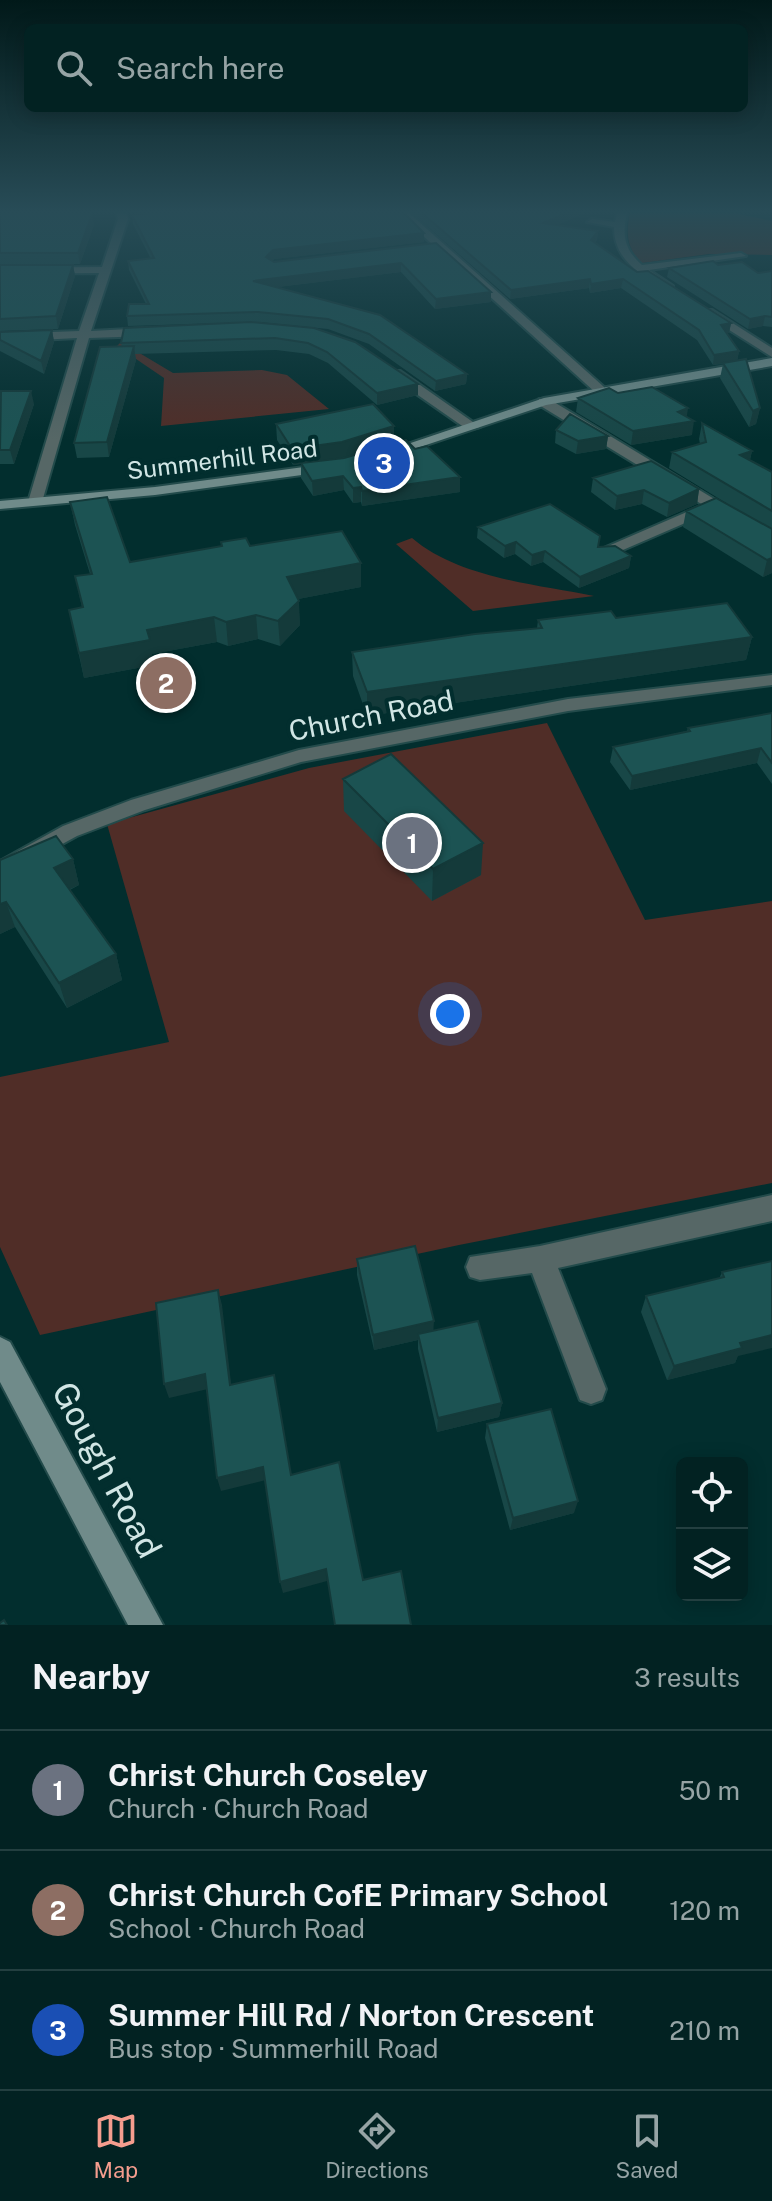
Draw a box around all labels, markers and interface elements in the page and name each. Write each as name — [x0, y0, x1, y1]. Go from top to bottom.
search box — [24, 24, 748, 112]
icon: search — [52, 46, 96, 90]
text: Search here — [116, 50, 284, 86]
street label: Summerhill Road — [125, 433, 319, 485]
pin: 3 — [358, 433, 410, 493]
pin: 2 — [140, 653, 192, 713]
street label: Church Road — [286, 683, 456, 747]
pin: 1 — [386, 813, 438, 873]
your location — [430, 994, 470, 1034]
street label: Gough Road — [44, 1375, 170, 1565]
map controls — [676, 1457, 748, 1601]
button: locate — [676, 1457, 748, 1529]
button: layers — [676, 1529, 748, 1601]
text: Nearby — [32, 1657, 150, 1697]
text: 3 results — [634, 1662, 740, 1693]
text: Christ Church Coseley — [108, 1757, 428, 1793]
text: 1 — [52, 1775, 64, 1806]
text: 50 m — [679, 1775, 740, 1806]
text: Church · Church Road — [108, 1793, 368, 1824]
text: Christ Church CofE Primary School — [108, 1877, 608, 1913]
text: 2 — [50, 1895, 66, 1926]
text: 120 m — [669, 1895, 740, 1926]
text: School · Church Road — [108, 1913, 365, 1944]
text: Summer Hill Rd / Norton Crescent — [108, 1997, 594, 2033]
text: 3 — [49, 2015, 67, 2046]
text: 210 m — [669, 2015, 740, 2046]
text: Bus stop · Summerhill Road — [108, 2033, 438, 2064]
tab: Map — [94, 2109, 138, 2183]
tab: Directions — [325, 2109, 429, 2183]
tab: Saved — [616, 2109, 678, 2183]

